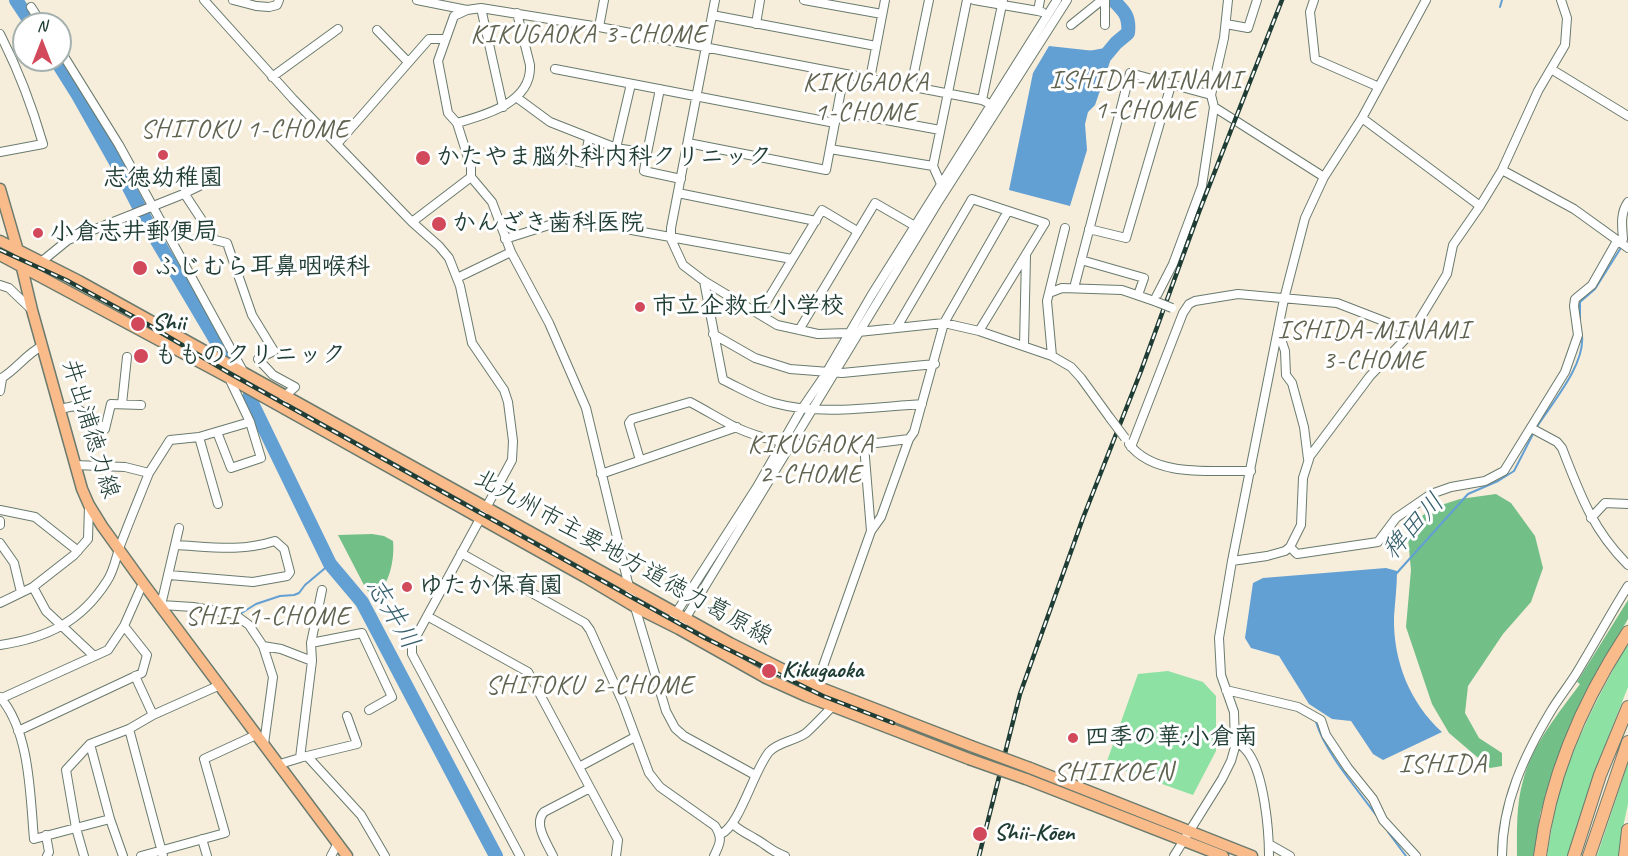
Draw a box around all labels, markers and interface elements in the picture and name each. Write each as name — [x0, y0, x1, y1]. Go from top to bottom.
north arrow — [12, 12, 72, 72]
text: N — [37, 16, 47, 36]
district label: KIKUGAOKA 3-CHOME — [470, 19, 708, 51]
district label: ISHIDA-MINAMI 1-CHOME — [1052, 65, 1240, 126]
district label: KIKUGAOKA 1-CHOME — [803, 67, 929, 128]
district label: SHITOKU 1-CHOME — [141, 114, 349, 146]
place label: かたやま脳外科内科クリニック — [436, 144, 772, 172]
marker: 志徳幼稚園 — [156, 148, 170, 162]
marker: かたやま脳外科内科クリニック — [414, 149, 432, 167]
place label: 志徳幼稚園 — [103, 165, 223, 193]
place label: かんざき歯科医院 — [452, 210, 644, 238]
marker: かんざき歯科医院 — [430, 215, 448, 233]
place label: 小倉志井郵便局 — [50, 219, 218, 247]
marker: 小倉志井郵便局 — [31, 226, 45, 240]
place label: ふじむら耳鼻咽喉科 — [154, 254, 370, 282]
marker: ふじむら耳鼻咽喉科 — [131, 259, 149, 277]
place label: 市立企救丘小学校 — [652, 293, 844, 321]
marker: 市立企救丘小学校 — [633, 300, 647, 314]
place label: Shii — [152, 310, 185, 338]
marker: Shii — [129, 315, 147, 333]
district label: ISHIDA-MINAMI 3-CHOME — [1280, 315, 1468, 376]
place label: もものクリニック — [154, 342, 346, 370]
marker: もものクリニック — [132, 347, 150, 365]
street label: 井出浦徳力線 — [55, 356, 125, 502]
district label: KIKUGAOKA 2-CHOME — [748, 429, 874, 490]
street label: 北九州市主要地方道徳力葛原線 — [469, 464, 777, 652]
water label: 稗田川 — [1376, 488, 1452, 566]
water label: 志井川 — [359, 573, 425, 655]
place label: ゆたか保育園 — [419, 573, 563, 601]
marker: ゆたか保育園 — [400, 580, 414, 594]
district label: SHII 1-CHOME — [185, 601, 351, 633]
place label: Kikugaoka — [782, 657, 863, 685]
marker: Kikugaoka — [760, 662, 778, 680]
district label: SHITOKU 2-CHOME — [486, 670, 694, 702]
place label: 四季の華;小倉南 — [1085, 724, 1258, 752]
marker: 四季の華;小倉南 — [1066, 731, 1080, 745]
district label: ISHIDA — [1399, 749, 1487, 781]
district label: SHIIKOEN — [1054, 757, 1174, 789]
place label: Shii-Kōen — [994, 820, 1075, 848]
marker: Shii-Kōen — [971, 825, 989, 843]

